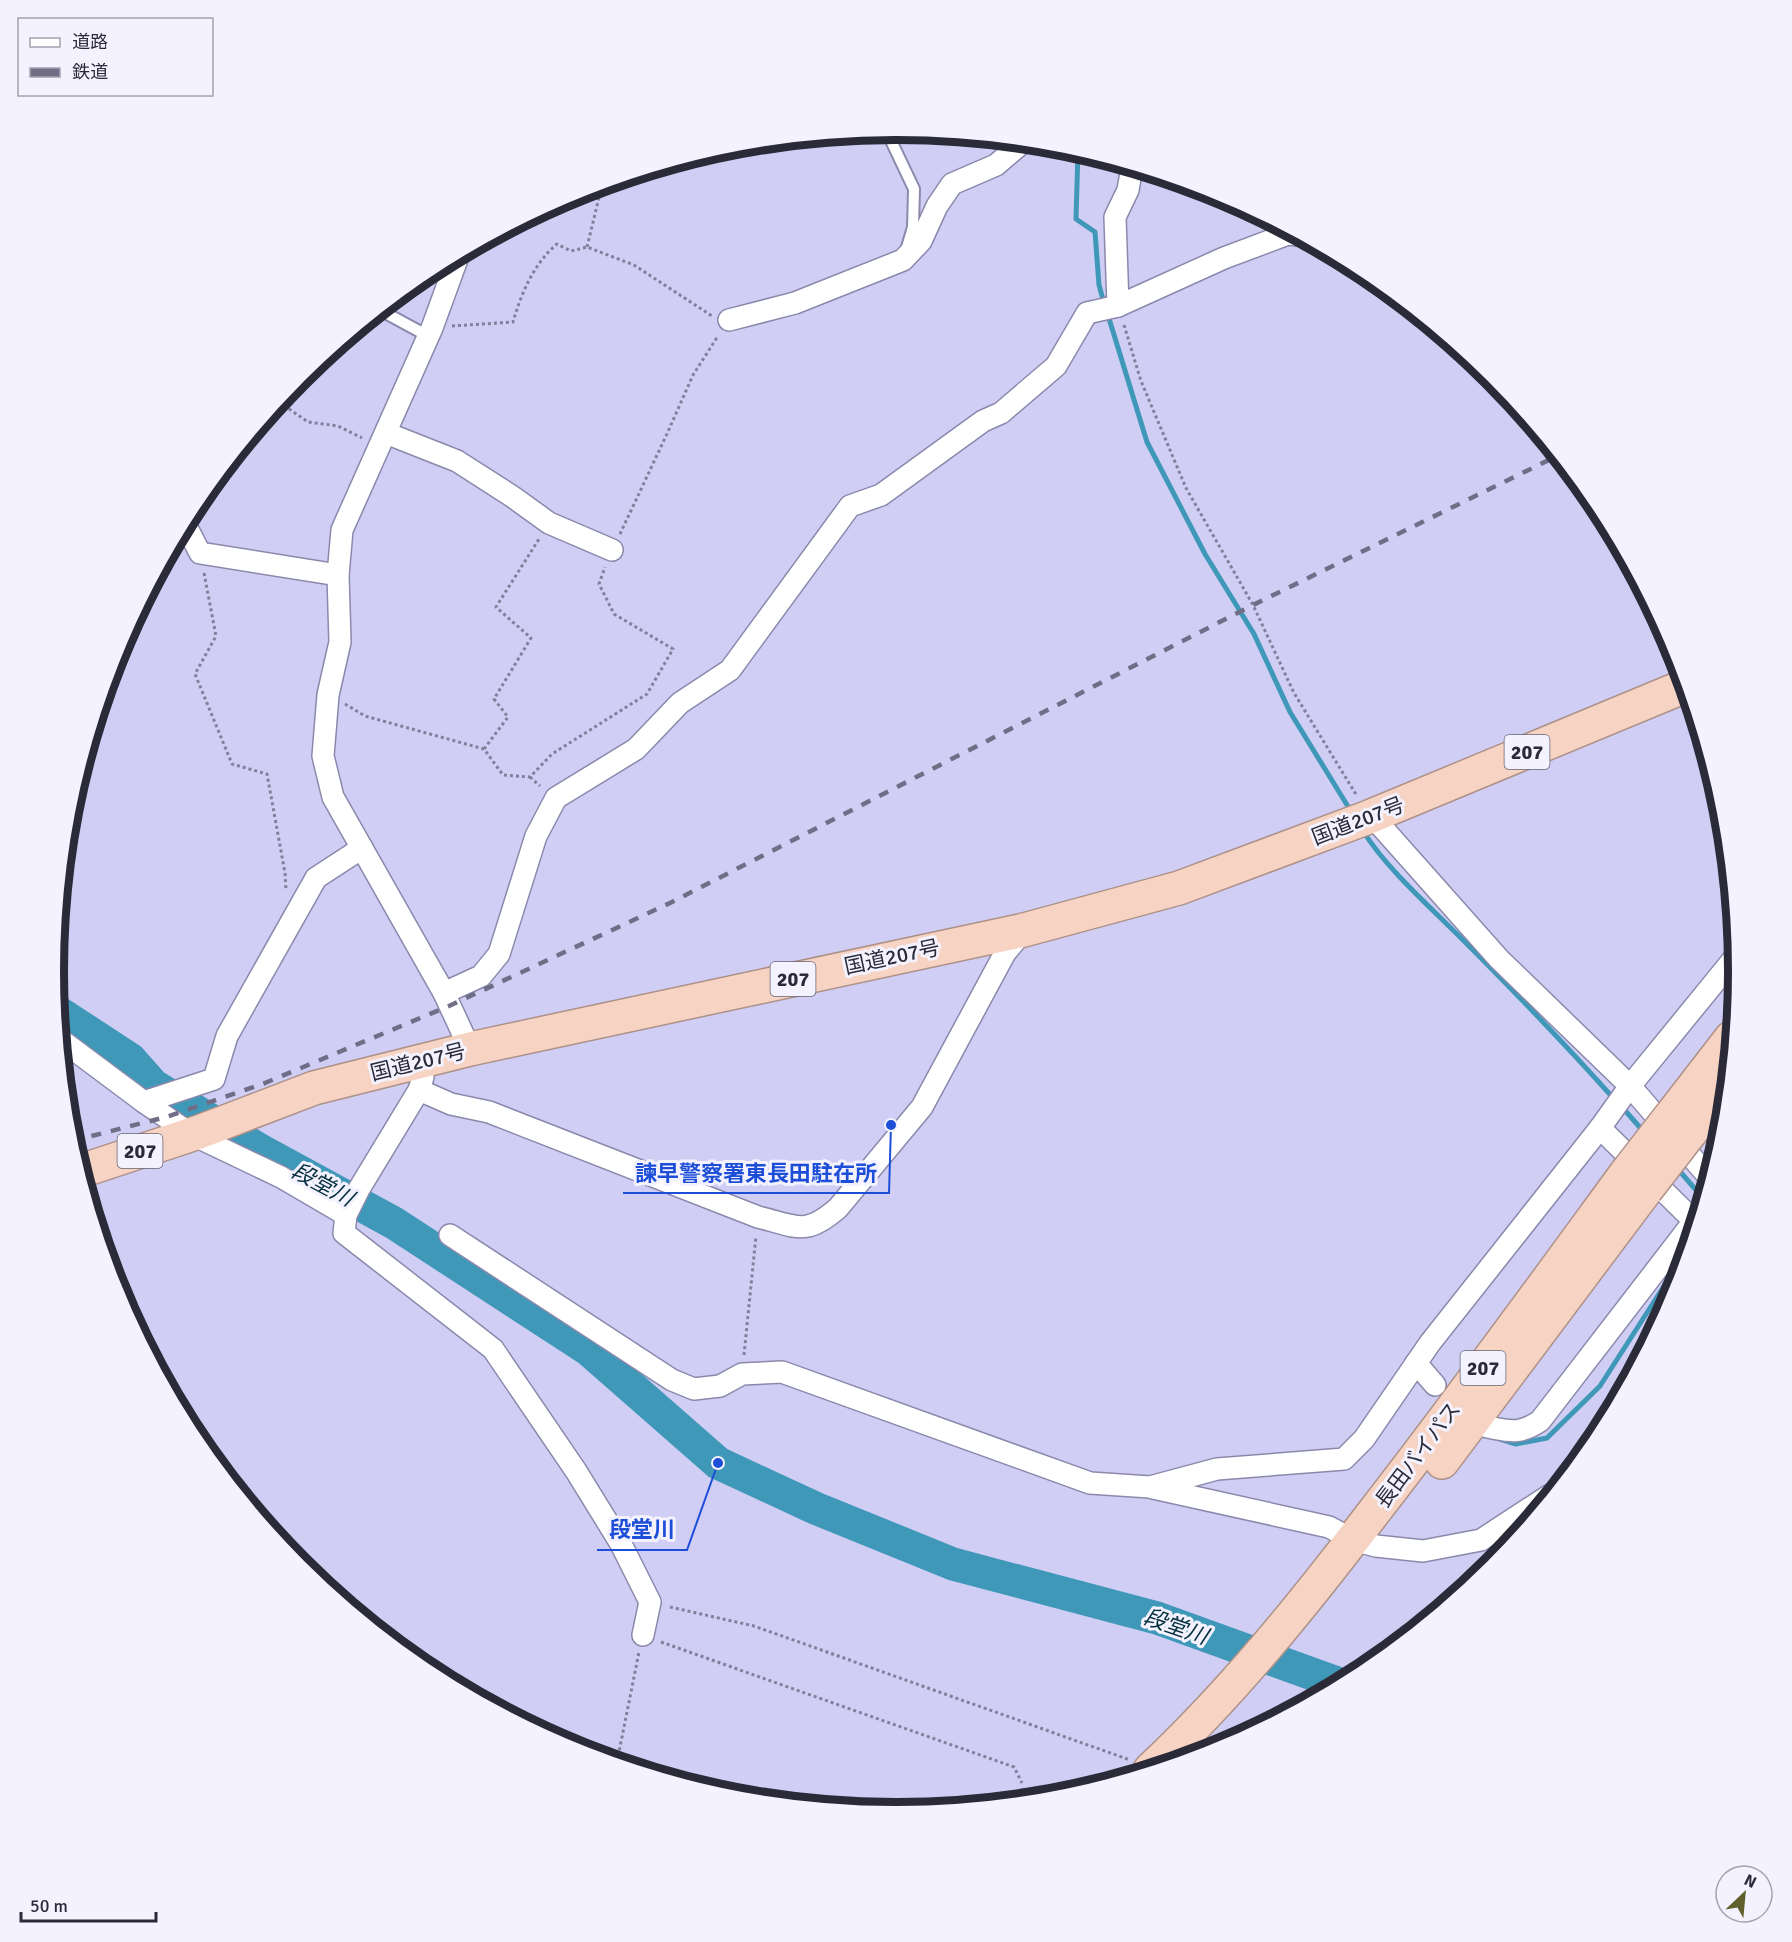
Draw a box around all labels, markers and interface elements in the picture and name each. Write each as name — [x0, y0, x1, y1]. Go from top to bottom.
legend — [18, 18, 213, 96]
text: 道路 — [72, 31, 108, 53]
text: 鉄道 — [72, 61, 108, 83]
road number: 207 — [1504, 735, 1550, 769]
street label: 国道207号 — [1308, 791, 1408, 851]
street label: 国道207号 — [842, 934, 942, 980]
road number: 207 — [770, 962, 816, 996]
street label: 国道207号 — [368, 1038, 468, 1086]
road number: 207 — [118, 1134, 162, 1168]
callout: 諫早警察署東長田駐在所 — [623, 1153, 889, 1193]
water label: 段堂川 — [287, 1157, 360, 1213]
text: 諫早警察署東長田駐在所 — [635, 1160, 877, 1187]
road number: 207 — [1460, 1351, 1506, 1385]
street label: 長田バイパス — [1370, 1397, 1466, 1513]
callout: 段堂川 — [597, 1510, 687, 1550]
text: 段堂川 — [609, 1516, 675, 1543]
water label: 段堂川 — [1140, 1603, 1213, 1651]
north arrow — [1714, 1864, 1774, 1924]
text: N — [1741, 1870, 1760, 1893]
scale bar — [21, 1885, 156, 1923]
text: 50 m — [30, 1895, 68, 1917]

